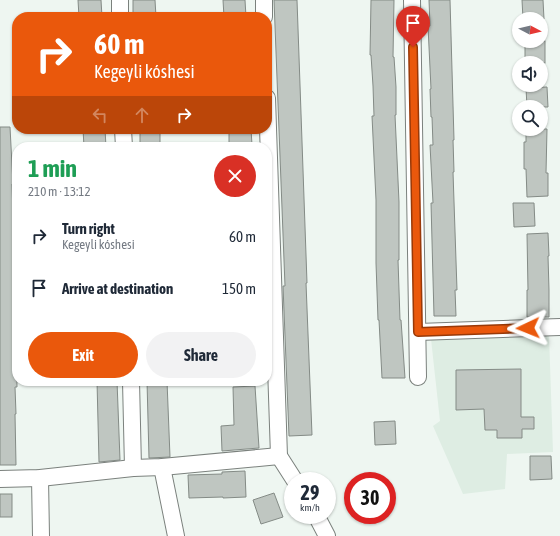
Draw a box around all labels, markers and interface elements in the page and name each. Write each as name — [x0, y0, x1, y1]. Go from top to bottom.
pin — [396, 6, 430, 47]
icon: arrive — [402, 12, 424, 34]
north arrow — [512, 12, 548, 48]
map controls — [512, 12, 548, 136]
icon: right — [28, 28, 80, 80]
text: 60 m — [94, 28, 144, 60]
button: sound — [512, 56, 548, 92]
text: Kegeyli kóshesi — [94, 61, 195, 82]
button: search — [512, 100, 548, 136]
icon: left — [89, 104, 111, 126]
icon: ahead — [131, 104, 153, 126]
icon: right — [173, 104, 195, 126]
text: 1 min — [28, 155, 77, 182]
button: close — [214, 155, 256, 197]
text: 210 m · 13:12 — [28, 184, 91, 199]
text: Turn right — [62, 220, 115, 237]
icon: right — [28, 225, 50, 247]
text: 60 m — [229, 228, 256, 245]
text: Kegeyli kóshesi — [62, 237, 135, 252]
icon: arrive — [28, 277, 50, 299]
text: Arrive at destination — [62, 280, 173, 297]
text: 150 m — [222, 280, 256, 297]
position arrow — [507, 307, 549, 349]
button: Exit — [28, 332, 138, 378]
button: Share — [146, 332, 256, 378]
speed limit sign: 30 — [344, 472, 396, 524]
text: 29 — [301, 481, 319, 504]
text: km/h — [300, 502, 320, 513]

